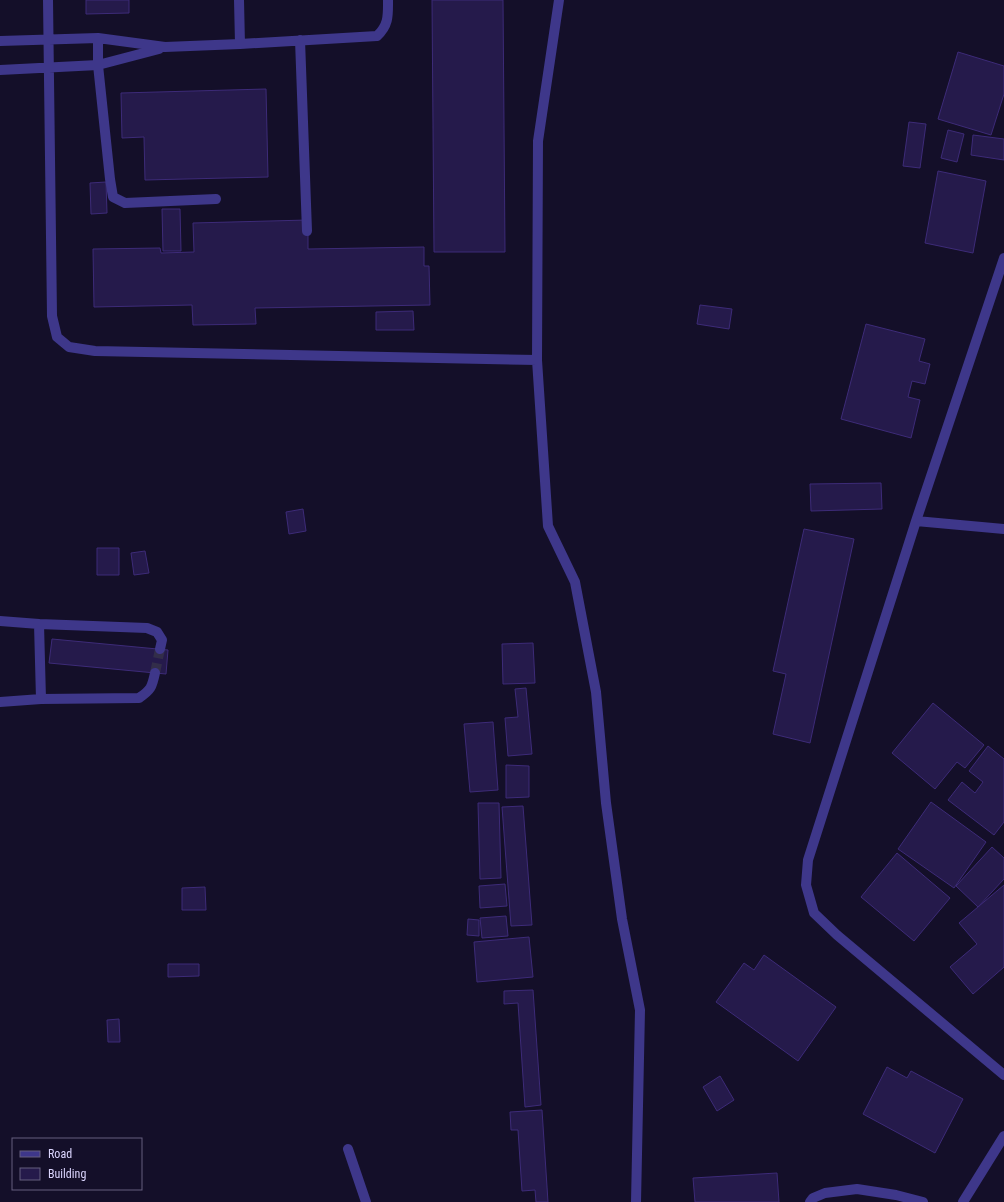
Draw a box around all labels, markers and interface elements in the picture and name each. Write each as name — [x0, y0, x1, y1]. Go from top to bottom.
legend — [12, 1138, 142, 1190]
text: Road — [48, 1147, 72, 1161]
text: Building — [48, 1167, 86, 1181]

